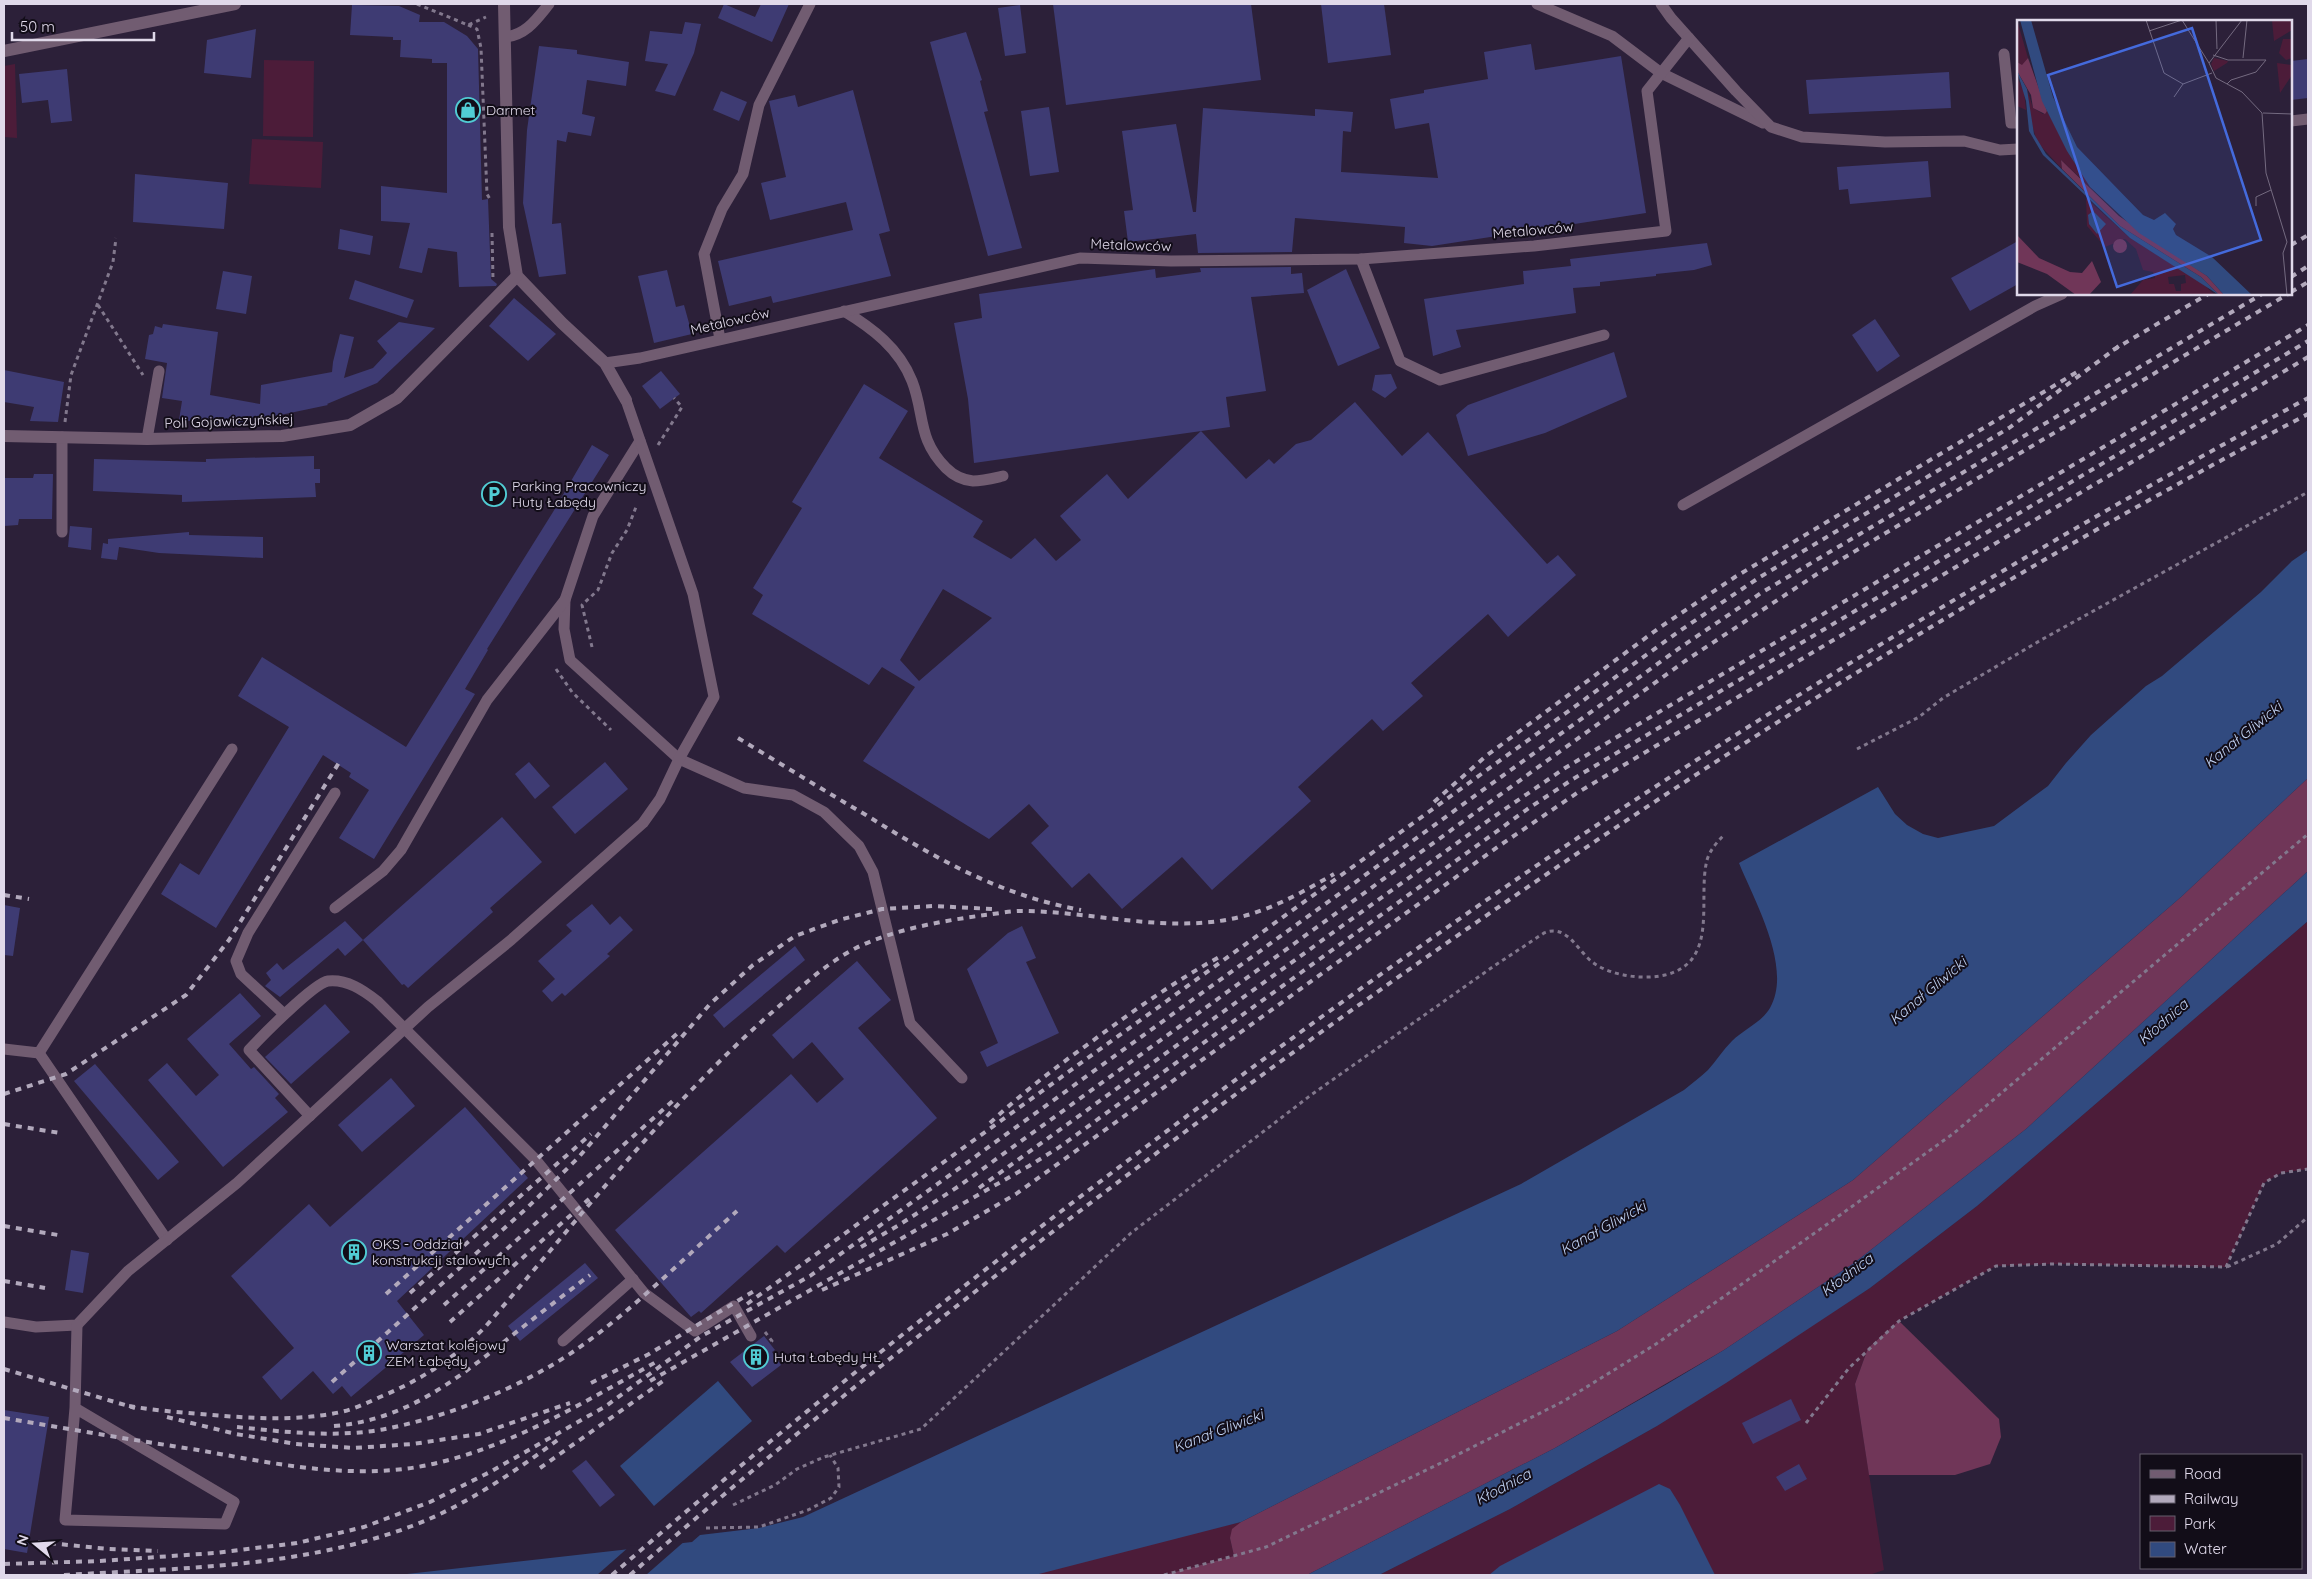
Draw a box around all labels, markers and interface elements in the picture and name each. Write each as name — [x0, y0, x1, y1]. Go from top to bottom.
scale bar — [12, 10, 155, 42]
text: 50 m — [20, 17, 55, 36]
inset map — [2017, 20, 2292, 295]
shop icon: Darmet — [455, 97, 481, 123]
place label: Darmet — [486, 101, 536, 119]
street label: Metalowców — [1492, 217, 1575, 242]
street label: Metalowców — [1090, 235, 1172, 255]
street label: Metalowców — [688, 303, 772, 339]
street label: Poli Gojawiczyńskiej — [164, 410, 294, 432]
place label: Parking Pracowniczy Huty Łabędy — [512, 477, 647, 511]
parking icon: Parking Pracowniczy Huty Łabędy — [481, 481, 507, 507]
water label: Kanał Gliwicki — [2200, 696, 2287, 772]
water label: Kanał Gliwicki — [1885, 952, 1972, 1028]
water label: Kłodnica — [2134, 994, 2192, 1049]
water label: Kanał Gliwicki — [1557, 1195, 1651, 1259]
place label: OKS - Oddział konstrukcji stalowych — [372, 1235, 510, 1269]
building icon: OKS - Oddział konstrukcji stalowych — [341, 1239, 367, 1265]
water label: Kłodnica — [1817, 1248, 1877, 1300]
place label: Warsztat kolejowy ZEM Łabędy — [386, 1336, 506, 1370]
building icon: Warsztat kolejowy ZEM Łabędy — [356, 1340, 382, 1366]
building icon: Huta Łabędy HŁ — [743, 1344, 769, 1370]
place label: Huta Łabędy HŁ — [774, 1348, 881, 1366]
water label: Kanał Gliwicki — [1170, 1404, 1267, 1456]
legend — [2140, 1454, 2302, 1569]
water label: Kłodnica — [1472, 1464, 1535, 1509]
text: Road — [2184, 1464, 2221, 1483]
text: Railway — [2184, 1489, 2239, 1508]
text: Park — [2184, 1514, 2216, 1533]
north arrow — [10, 1519, 60, 1569]
text: N — [12, 1532, 33, 1548]
text: Water — [2184, 1539, 2227, 1558]

